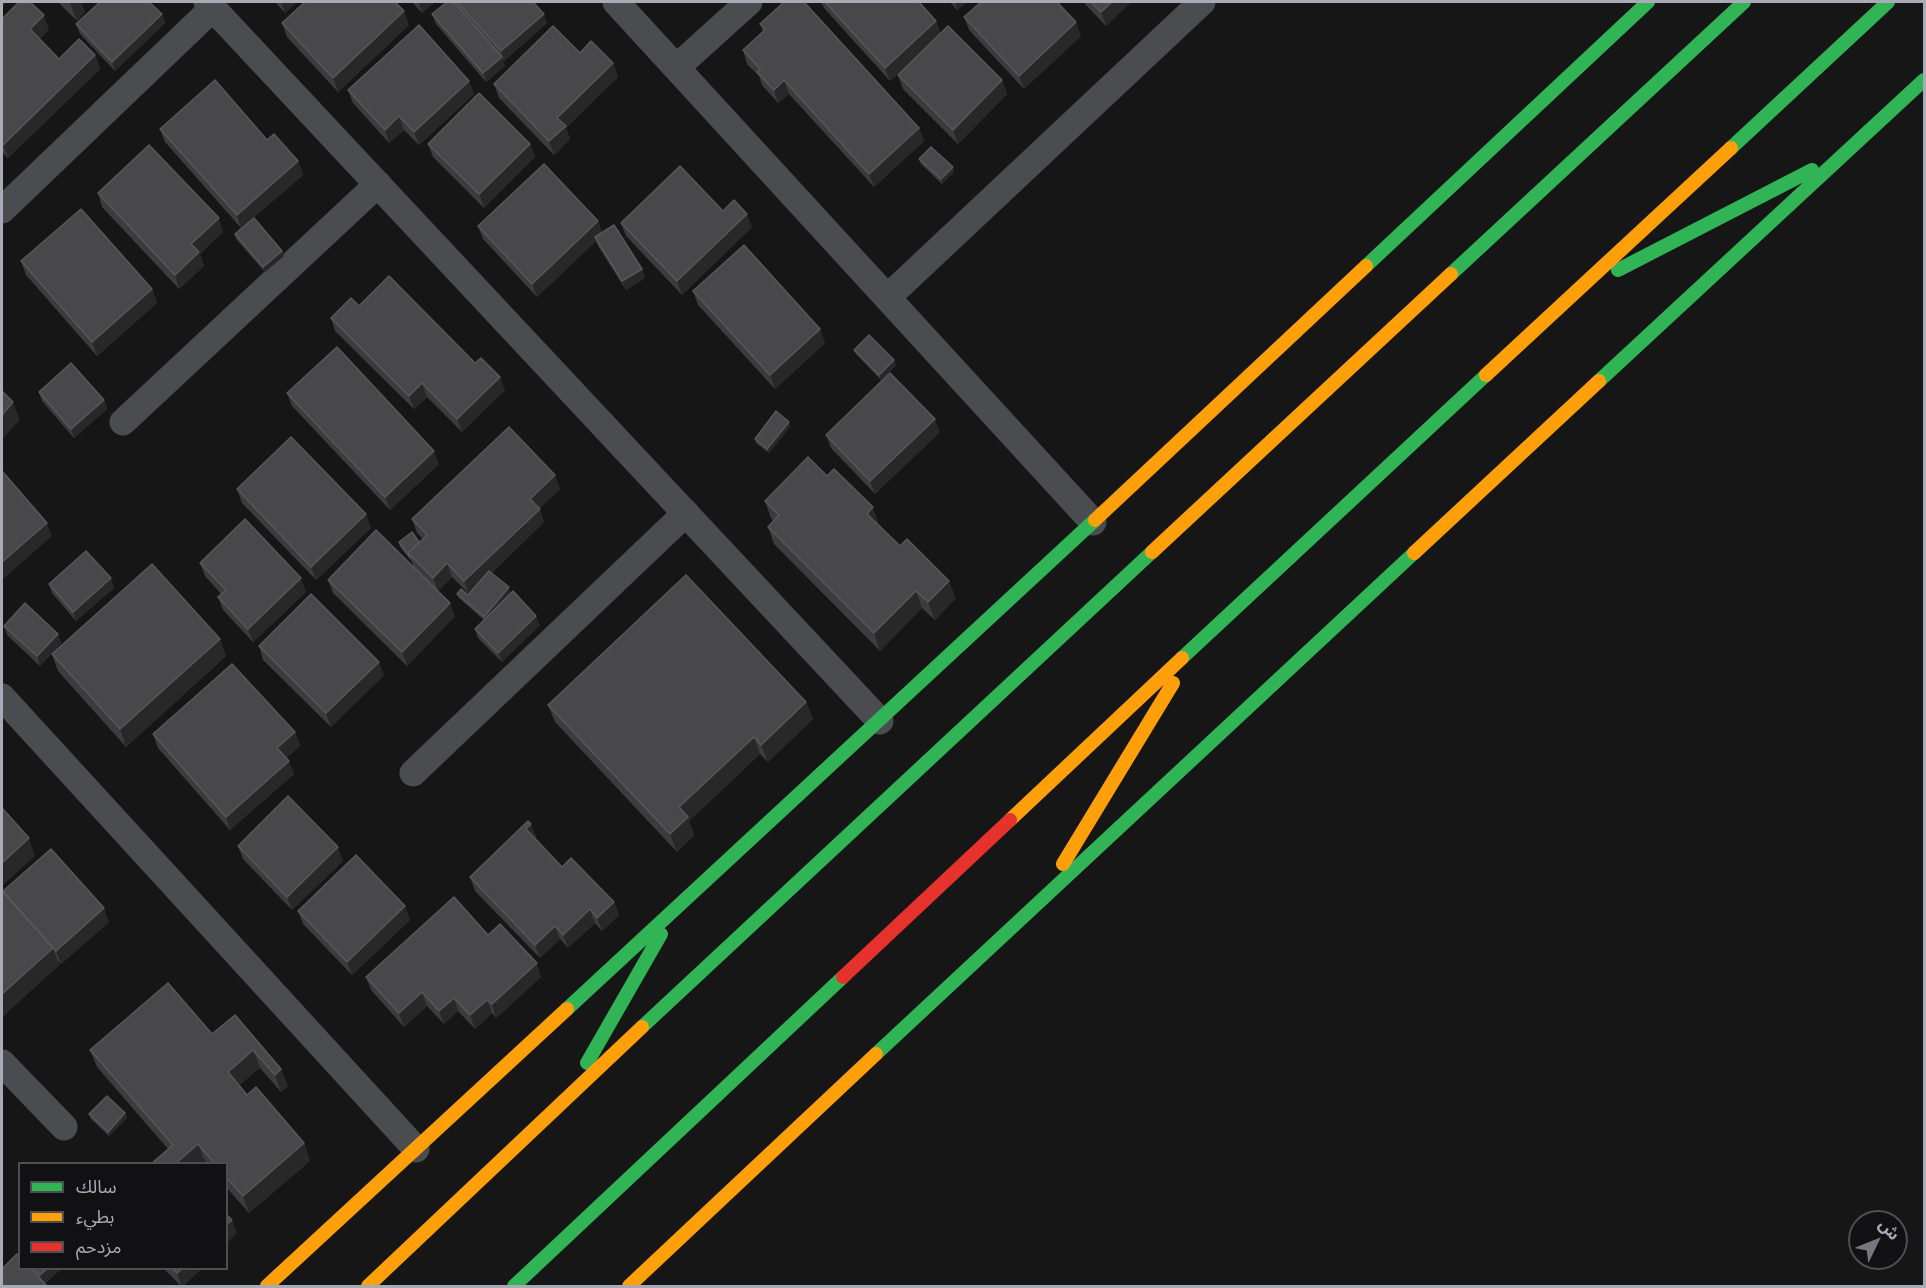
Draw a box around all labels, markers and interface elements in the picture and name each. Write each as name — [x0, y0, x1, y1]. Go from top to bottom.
legend — [18, 1162, 228, 1270]
text: سالك — [76, 1175, 117, 1198]
text: بطيء — [76, 1205, 114, 1228]
north arrow — [1848, 1210, 1908, 1270]
text: ش — [1875, 1214, 1904, 1244]
text: مزدحم — [76, 1235, 121, 1258]

